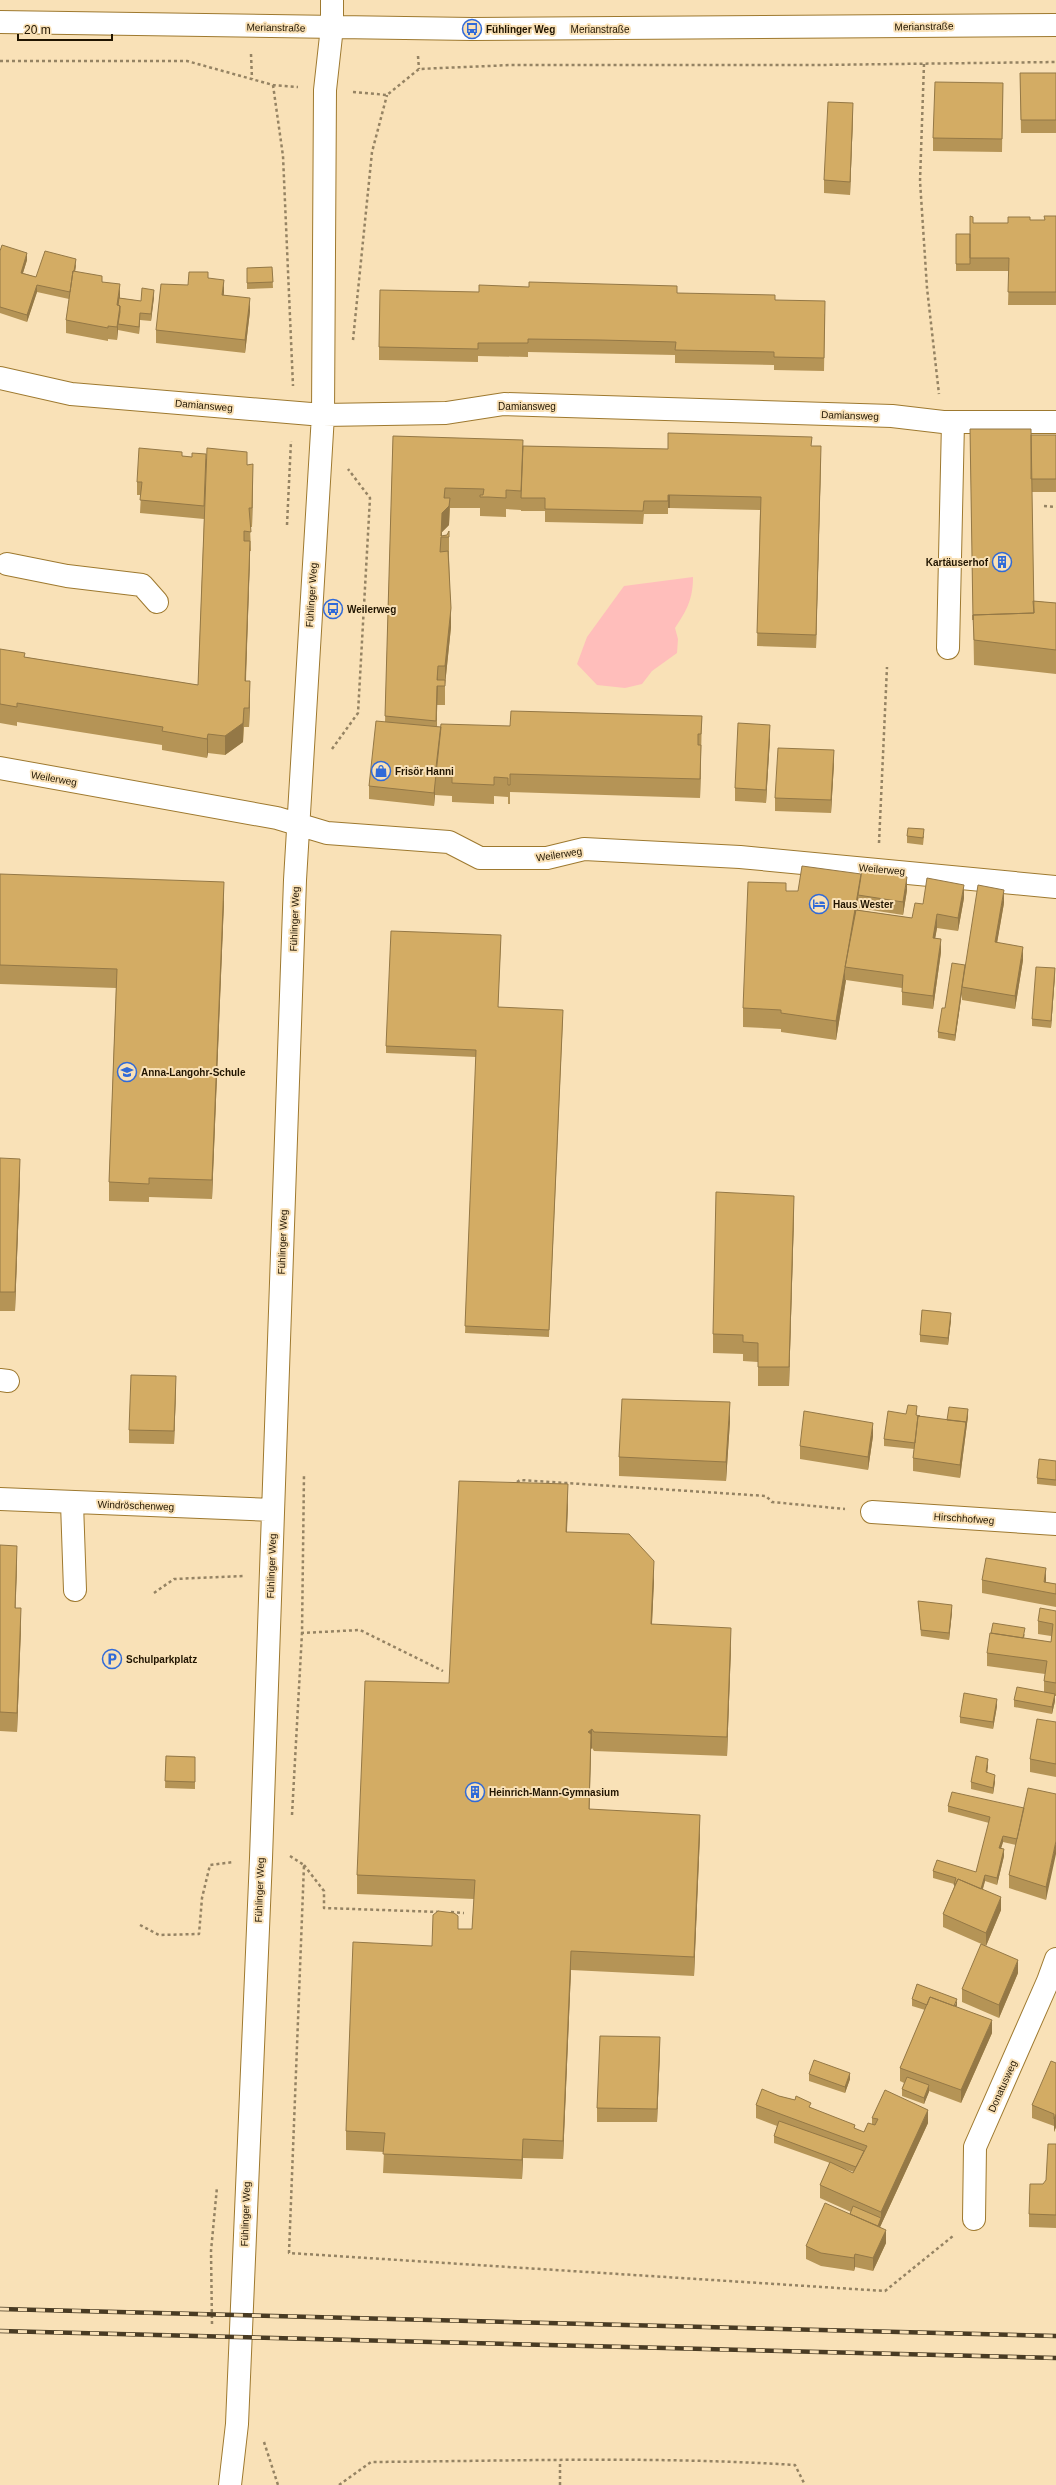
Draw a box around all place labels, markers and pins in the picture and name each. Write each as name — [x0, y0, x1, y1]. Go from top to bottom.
bus stop icon: Fühlinger Weg — [461, 18, 483, 40]
place label: Fühlinger Weg — [486, 24, 555, 35]
building icon: Kartäuserhof — [991, 551, 1013, 573]
place label: Kartäuserhof — [926, 557, 989, 568]
bus stop icon: Weilerweg — [322, 598, 344, 620]
place label: Weilerweg — [347, 604, 396, 615]
shop icon: Frisör Hanni — [370, 760, 392, 782]
place label: Frisör Hanni — [395, 766, 454, 777]
hotel icon: Haus Wester — [808, 893, 830, 915]
place label: Haus Wester — [833, 899, 894, 910]
school or university icon: Anna-Langohr-Schule — [116, 1061, 138, 1083]
place label: Anna-Langohr-Schule — [141, 1067, 246, 1078]
parking icon: Schulparkplatz — [101, 1648, 123, 1670]
place label: Schulparkplatz — [126, 1654, 197, 1665]
building icon: Heinrich-Mann-Gymnasium — [464, 1781, 486, 1803]
place label: Heinrich-Mann-Gymnasium — [489, 1787, 619, 1798]

